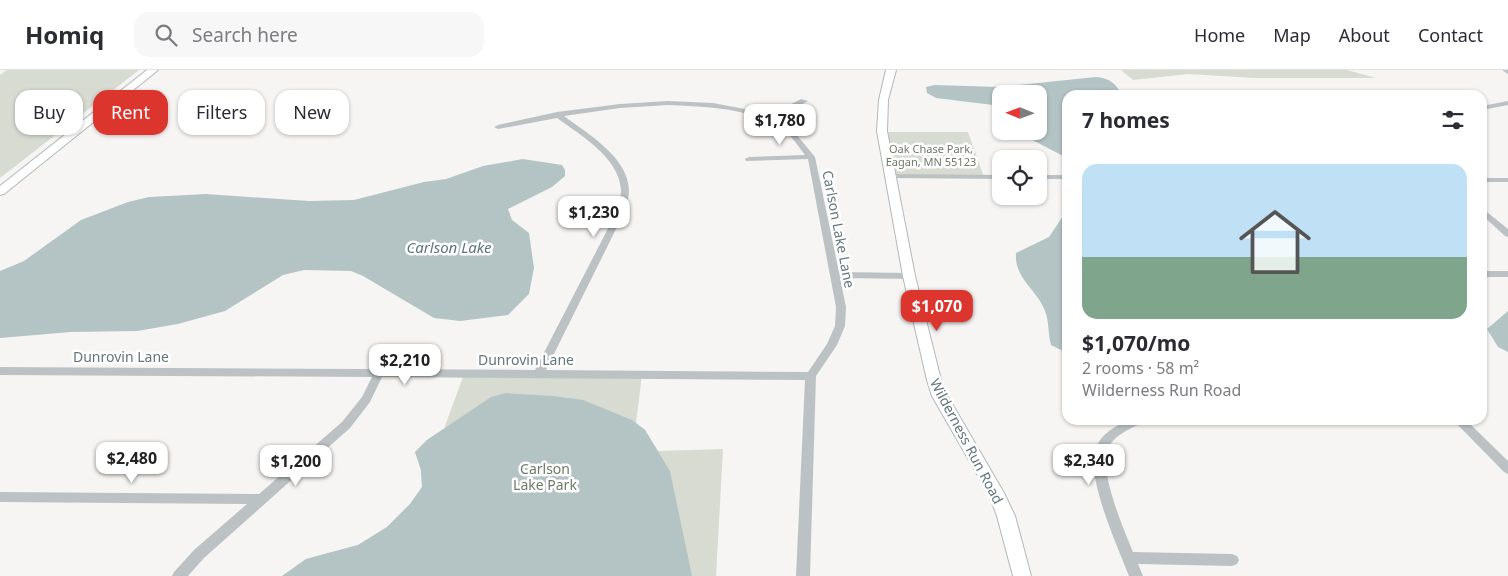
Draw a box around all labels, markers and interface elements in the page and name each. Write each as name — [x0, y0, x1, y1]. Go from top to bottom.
search box — [134, 12, 484, 57]
text: Homiq — [25, 18, 104, 51]
icon: search — [152, 21, 180, 49]
text: Search here — [192, 22, 298, 48]
text: Home — [1194, 23, 1245, 47]
text: Map — [1273, 23, 1311, 47]
text: About — [1339, 23, 1390, 47]
text: Contact — [1418, 23, 1483, 47]
north arrow — [992, 85, 1048, 140]
map controls — [992, 85, 1047, 205]
chip: Buy — [15, 90, 83, 135]
chip: Rent — [93, 90, 168, 135]
chip: Filters — [178, 90, 265, 135]
chip: New — [275, 90, 349, 135]
pin: $1,780 — [739, 104, 821, 146]
text: 7 homes — [1082, 106, 1170, 134]
icon: filters — [1439, 106, 1467, 134]
text: $1,780 — [755, 109, 805, 131]
park label: Oak Chase Park, Eagan, MN 55123 — [886, 141, 976, 169]
button: locate — [992, 150, 1047, 205]
street label: Carlson Lake Lane — [818, 169, 860, 290]
pin: $1,230 — [553, 196, 635, 238]
icon: home — [1230, 197, 1320, 287]
text: $1,230 — [569, 201, 619, 223]
water label: Carlson Lake — [407, 237, 492, 257]
pin: $1,070 — [896, 290, 978, 332]
text: $1,070 — [912, 295, 962, 317]
text: $1,070/mo — [1082, 329, 1190, 357]
pin: $2,210 — [364, 344, 446, 386]
street label: Dunrovin Lane — [73, 347, 169, 366]
text: $2,210 — [380, 349, 430, 371]
street label: Dunrovin Lane — [478, 350, 574, 369]
text: 2 rooms · 58 m² — [1082, 357, 1199, 379]
street label: Wilderness Run Road — [926, 375, 1008, 507]
text: Wilderness Run Road — [1082, 379, 1241, 401]
pin: $2,480 — [91, 442, 173, 484]
pin: $1,200 — [255, 444, 337, 487]
pin: $2,340 — [1048, 444, 1130, 486]
text: $2,480 — [107, 447, 157, 469]
text: $2,340 — [1064, 449, 1114, 471]
text: $1,200 — [271, 450, 321, 472]
park label: Carlson Lake Park — [513, 459, 577, 494]

